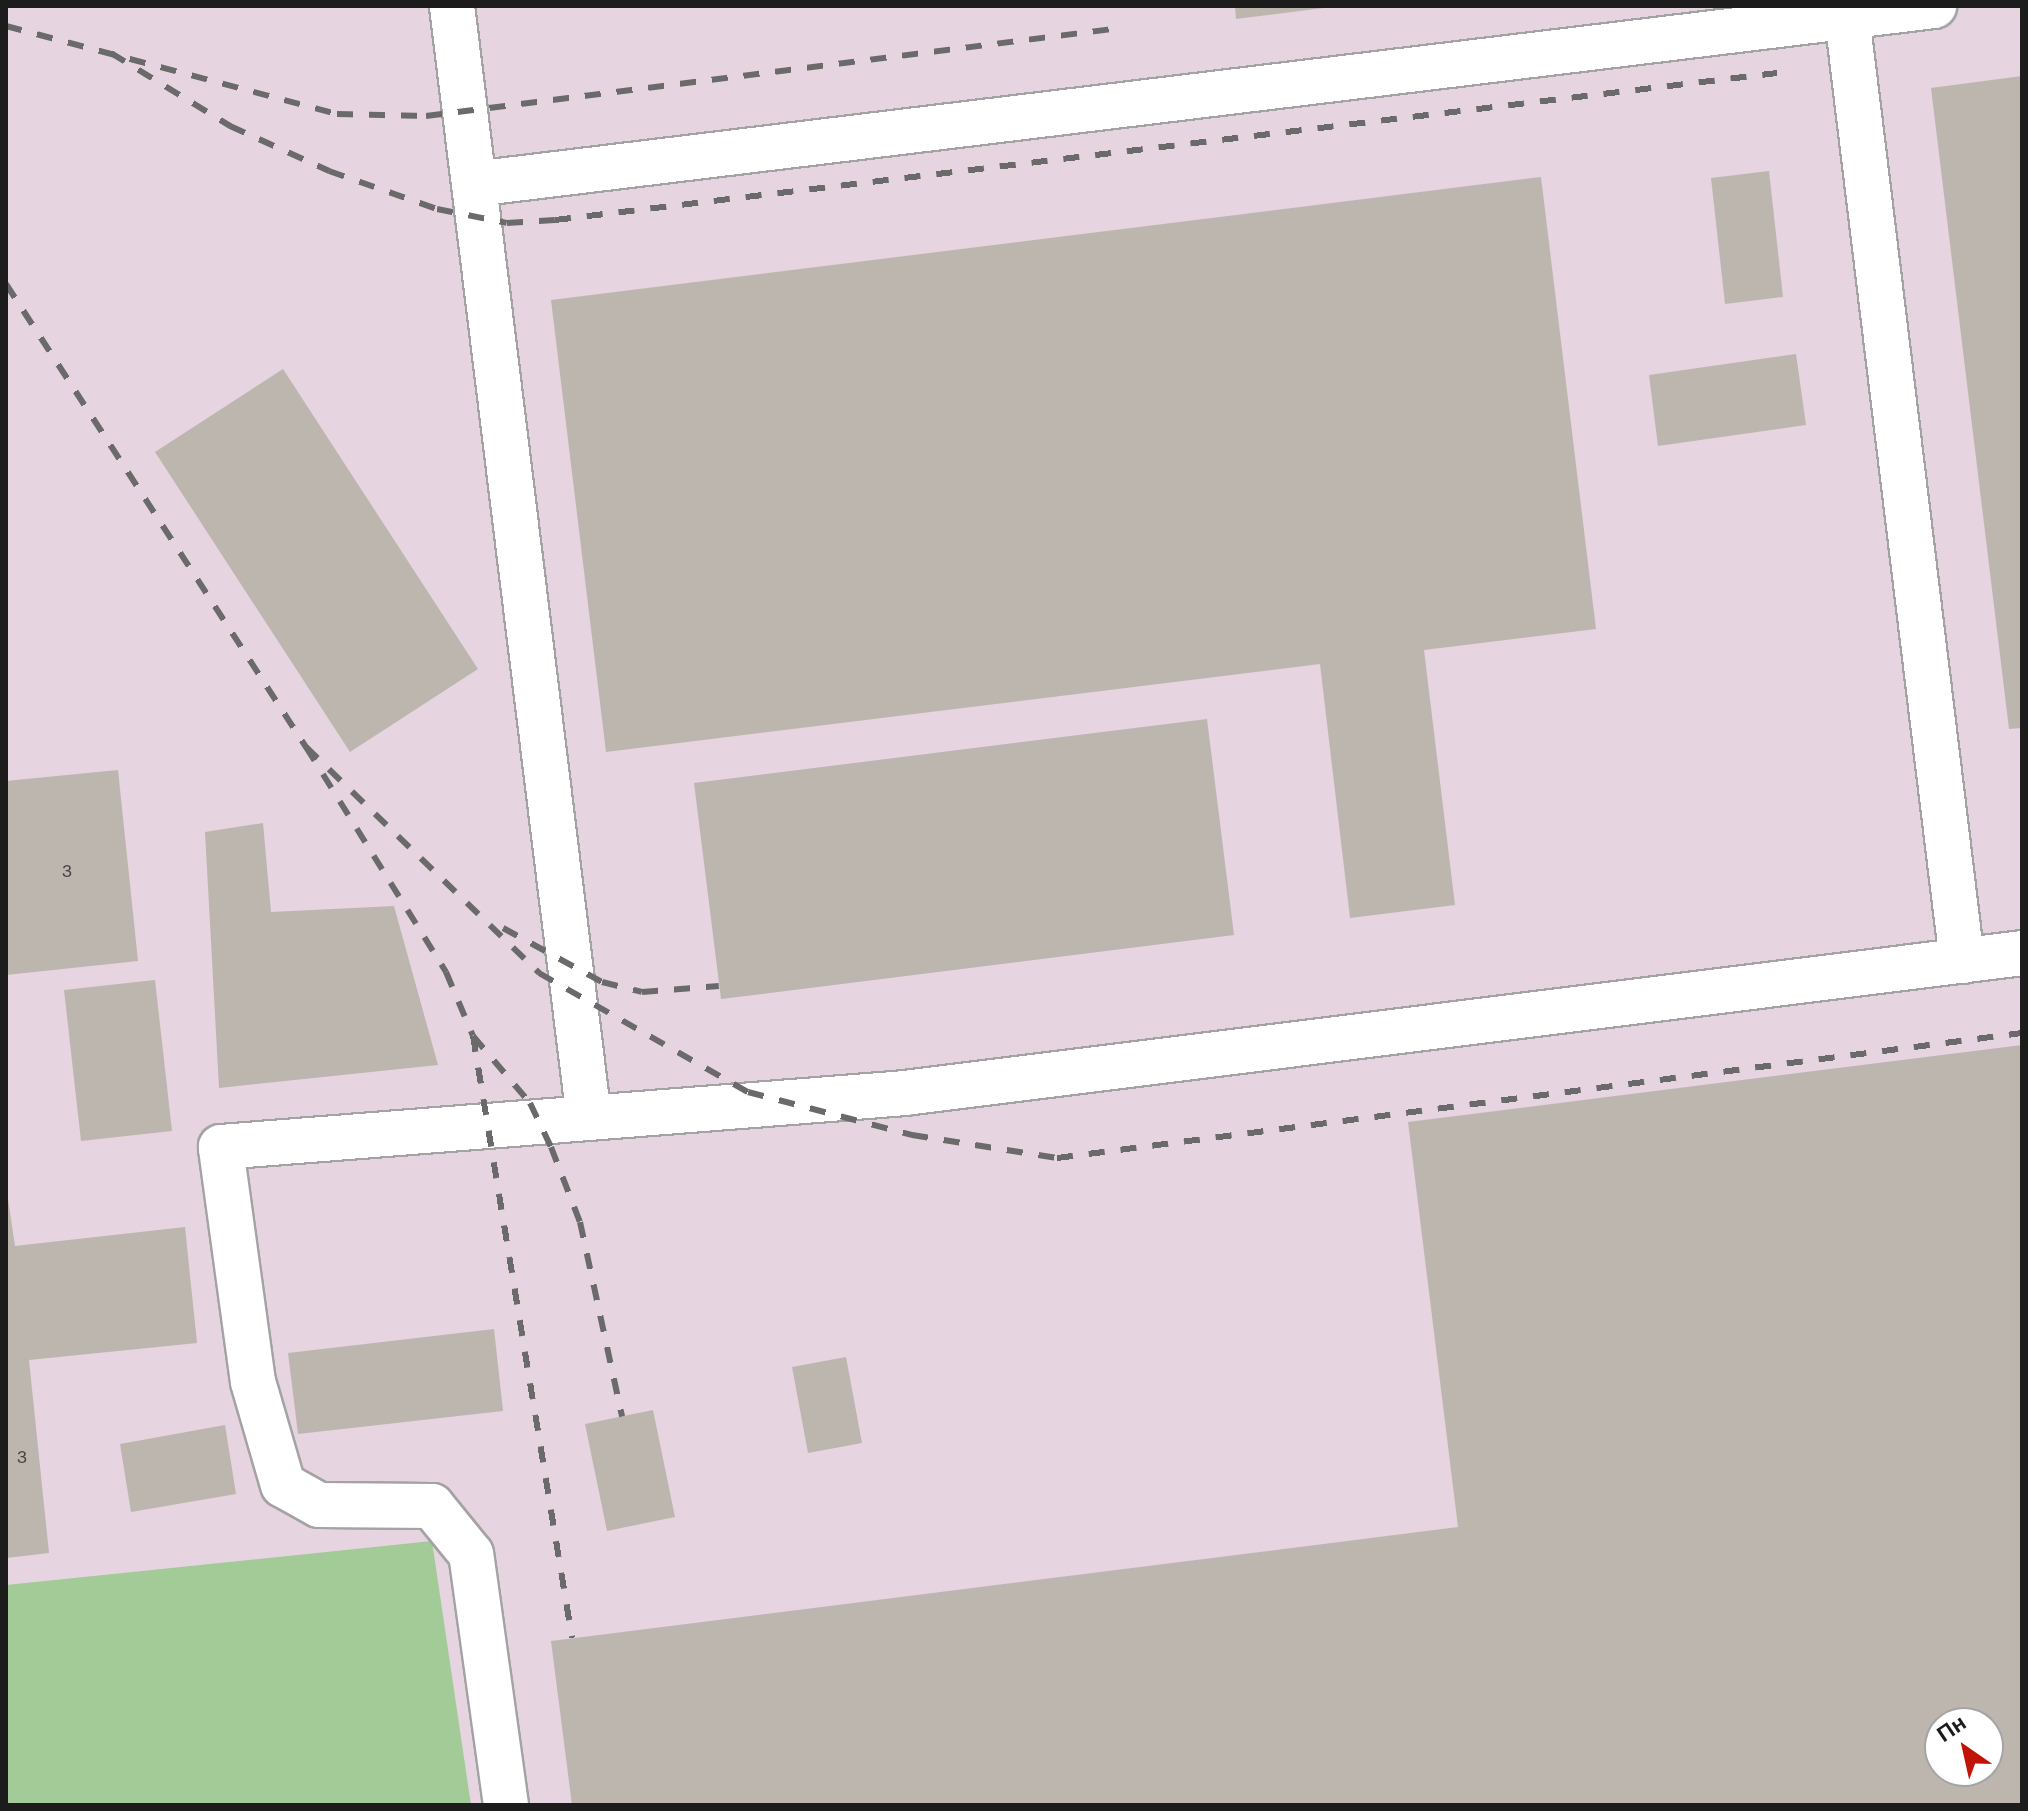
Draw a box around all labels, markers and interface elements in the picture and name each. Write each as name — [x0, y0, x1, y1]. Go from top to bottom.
house number: 3 — [62, 860, 72, 882]
house number: 3 — [17, 1446, 27, 1468]
north arrow — [1924, 1707, 2004, 1787]
text: Пн — [1931, 1708, 1972, 1749]

